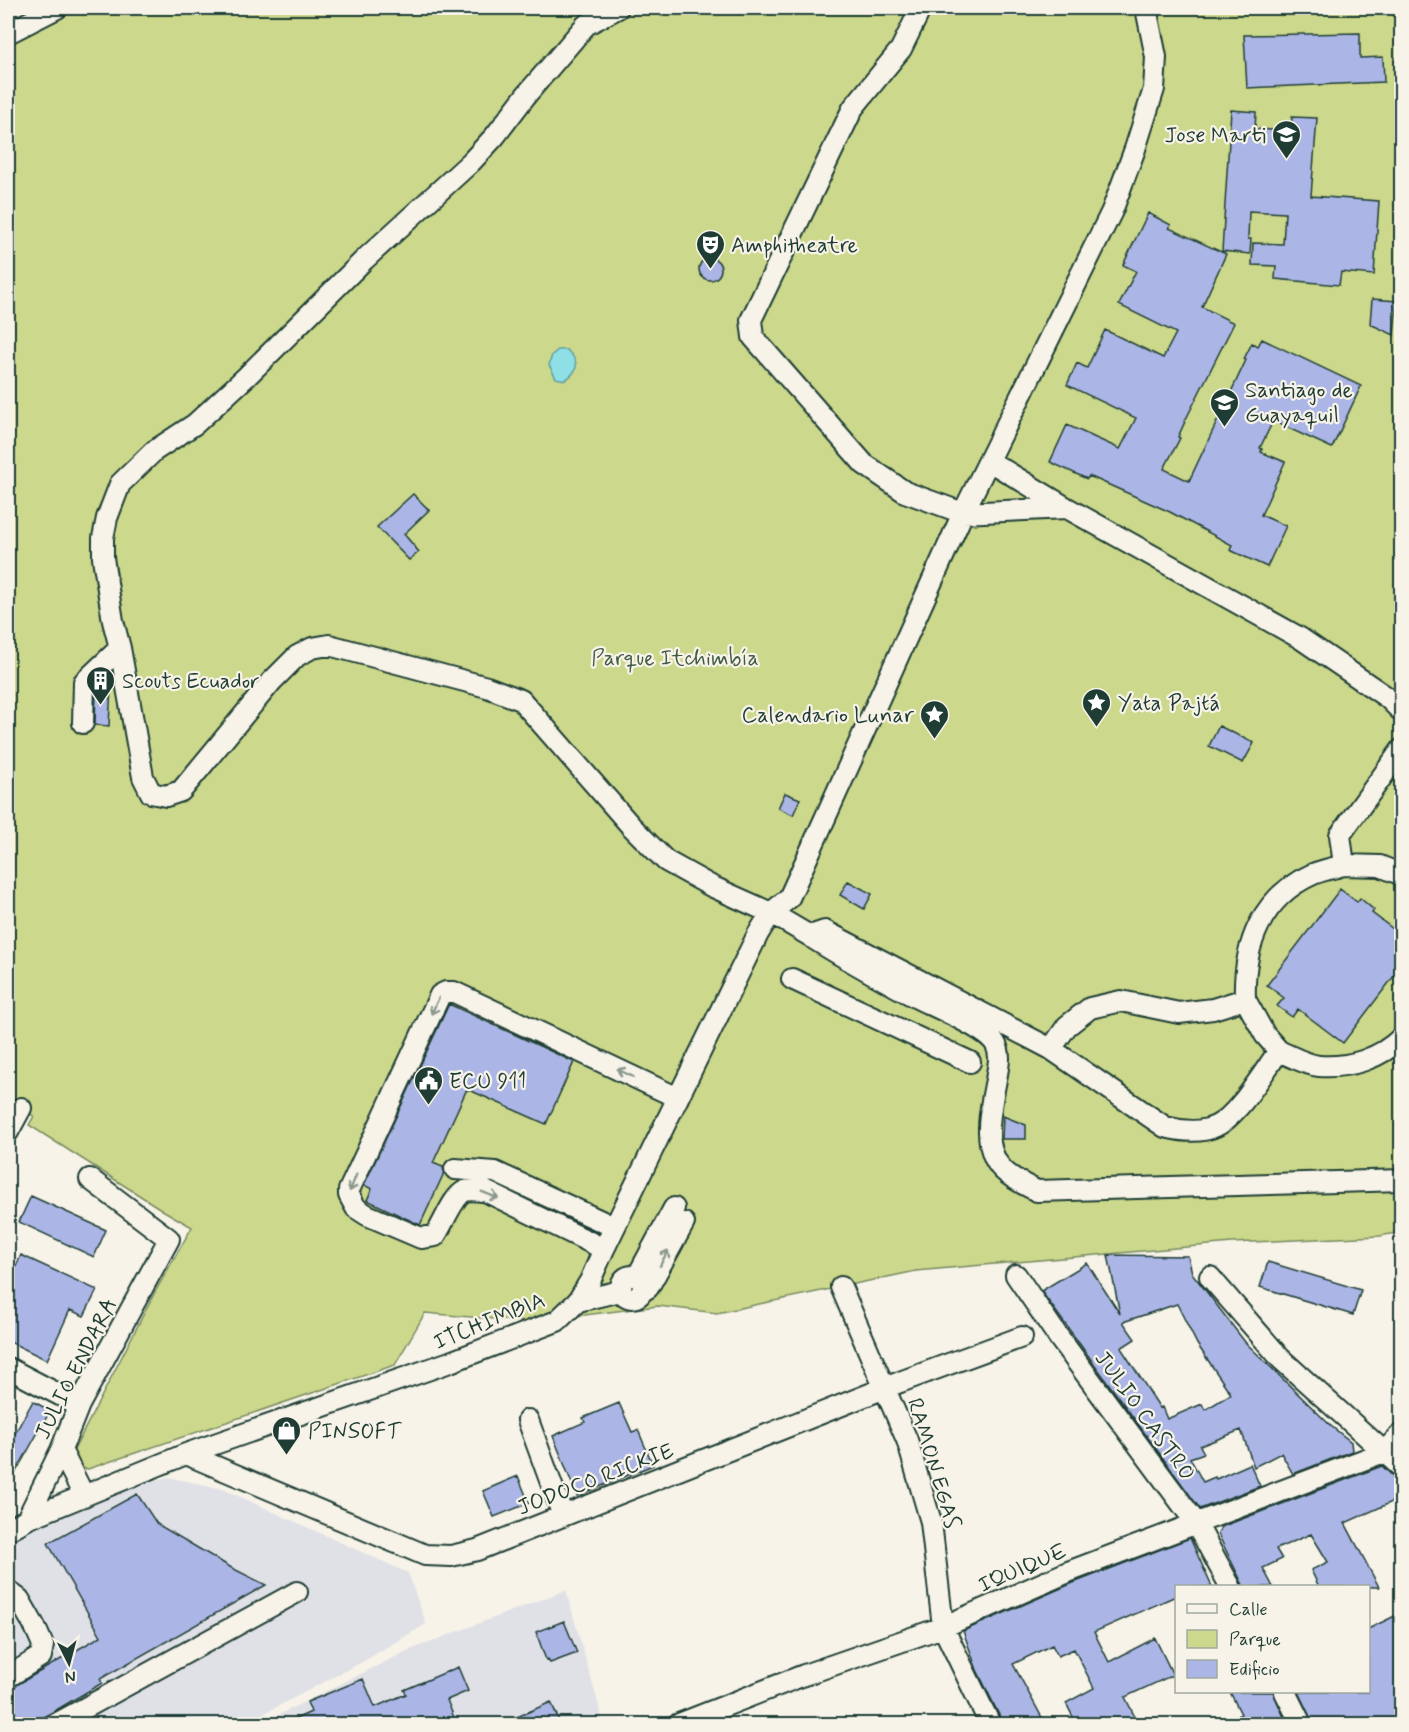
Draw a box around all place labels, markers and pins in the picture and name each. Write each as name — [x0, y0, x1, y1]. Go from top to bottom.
school or university icon: Jose Marti — [1271, 118, 1303, 160]
place label: Jose Marti — [1165, 122, 1266, 150]
theatre icon: Amphitheatre — [694, 228, 726, 270]
place label: Amphitheatre — [731, 232, 858, 260]
place label: Santiago de Guayaquil — [1245, 377, 1353, 430]
school or university icon: Santiago de Guayaquil — [1208, 386, 1240, 428]
building icon: Scouts Ecuador — [85, 664, 117, 706]
place label: Scouts Ecuador — [122, 668, 259, 696]
place icon: Yata Pajtá — [1081, 686, 1113, 728]
place label: Yata Pajtá — [1118, 690, 1220, 718]
place icon: Calendario Lunar — [919, 698, 951, 740]
place label: Calendario Lunar — [742, 702, 915, 730]
public building icon: ECU 911 — [412, 1064, 444, 1106]
place label: ECU 911 — [449, 1068, 526, 1096]
shop icon: PINSOFT — [271, 1414, 303, 1456]
place label: PINSOFT — [308, 1418, 402, 1446]

